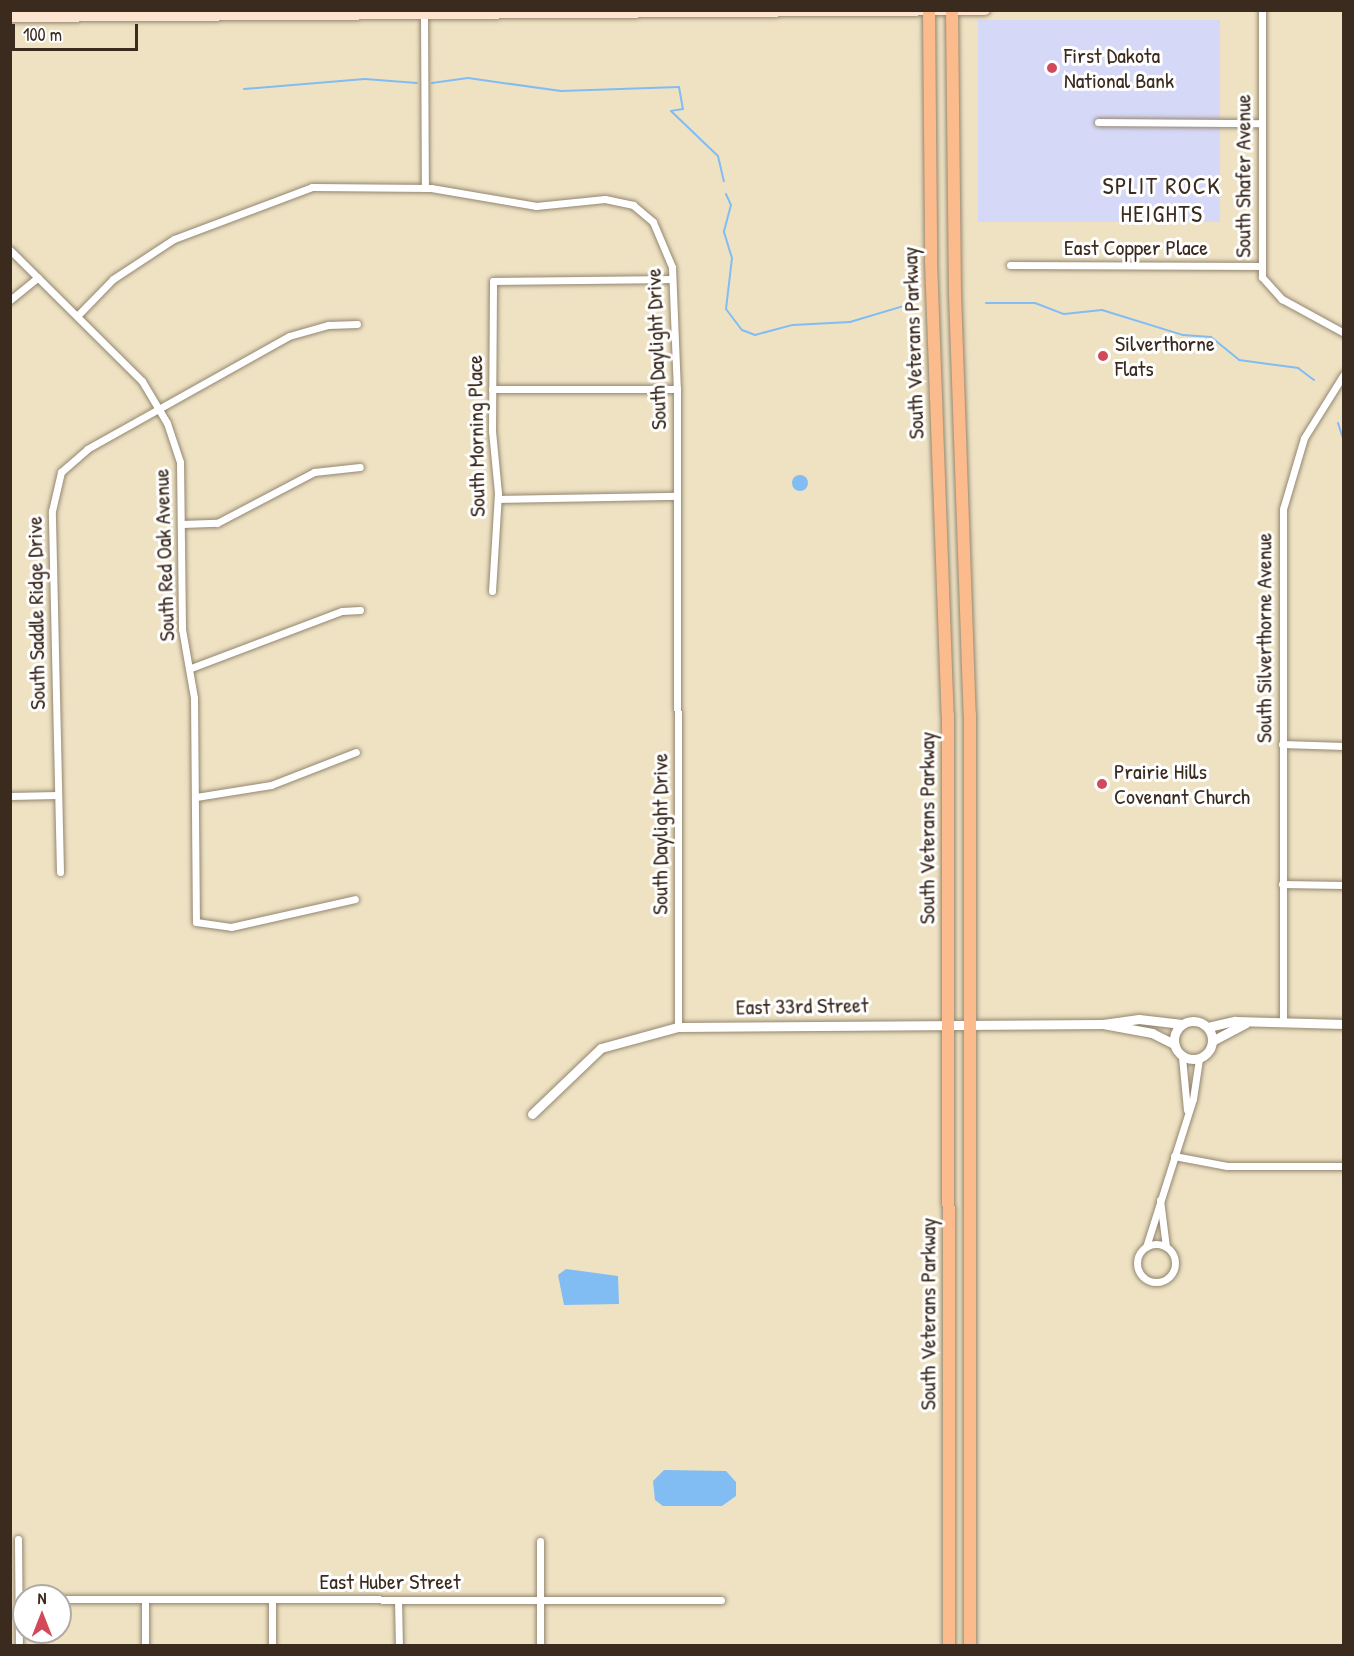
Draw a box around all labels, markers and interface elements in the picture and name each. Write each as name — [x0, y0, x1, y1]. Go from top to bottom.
scale bar — [15, 12, 141, 50]
text: 100 m — [23, 22, 62, 47]
place label: First Dakota National Bank — [1064, 42, 1174, 94]
marker: First Dakota National Bank — [1045, 61, 1059, 75]
street label: South Shafer Avenue — [1230, 94, 1256, 258]
district label: SPLIT ROCK HEIGHTS — [1103, 172, 1221, 228]
street label: East Copper Place — [1064, 235, 1208, 261]
street label: South Veterans Parkway — [896, 246, 930, 440]
street label: South Daylight Drive — [640, 268, 672, 430]
place label: Silverthorne Flats — [1115, 330, 1215, 382]
marker: Silverthorne Flats — [1096, 349, 1110, 363]
street label: South Morning Place — [461, 355, 491, 517]
street label: South Red Oak Avenue — [148, 468, 180, 642]
street label: South Saddle Ridge Drive — [21, 516, 51, 710]
street label: South Silverthorne Avenue — [1251, 533, 1277, 743]
street label: South Veterans Parkway — [914, 732, 940, 924]
street label: South Daylight Drive — [647, 753, 673, 915]
place label: Prairie Hills Covenant Church — [1114, 758, 1250, 810]
marker: Prairie Hills Covenant Church — [1095, 777, 1109, 791]
street label: East 33rd Street — [736, 992, 868, 1020]
street label: South Veterans Parkway — [915, 1218, 941, 1410]
street label: East Huber Street — [319, 1569, 461, 1595]
north arrow — [12, 1584, 72, 1644]
text: N — [38, 1587, 46, 1609]

